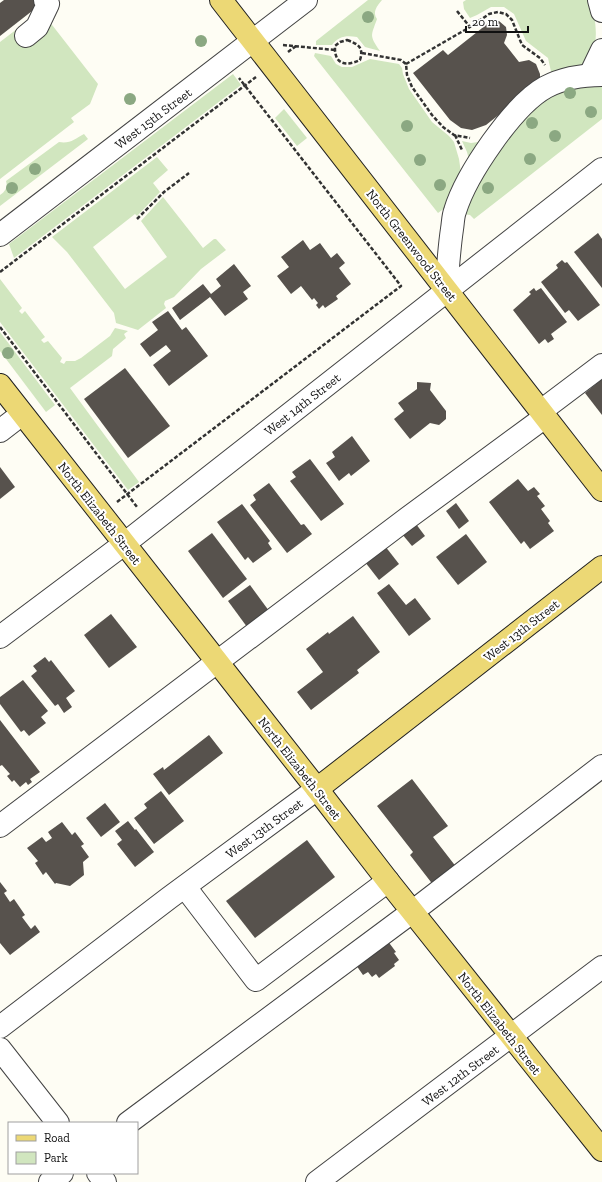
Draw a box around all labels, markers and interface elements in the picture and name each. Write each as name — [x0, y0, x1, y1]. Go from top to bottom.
scale bar — [466, 8, 528, 34]
text: 20 m — [472, 15, 499, 29]
street label: West 15th Street — [112, 85, 195, 152]
street label: North Greenwood Street — [363, 186, 460, 304]
street label: West 14th Street — [261, 370, 343, 439]
street label: North Elizabeth Street — [55, 459, 144, 568]
street label: West 13th Street — [481, 596, 562, 665]
street label: North Elizabeth Street — [255, 714, 344, 823]
street label: West 13th Street — [223, 795, 306, 861]
street label: North Elizabeth Street — [455, 969, 544, 1078]
street label: West 12th Street — [419, 1042, 502, 1109]
legend — [8, 1122, 138, 1174]
text: Road — [44, 1131, 70, 1145]
text: Park — [44, 1151, 69, 1165]

